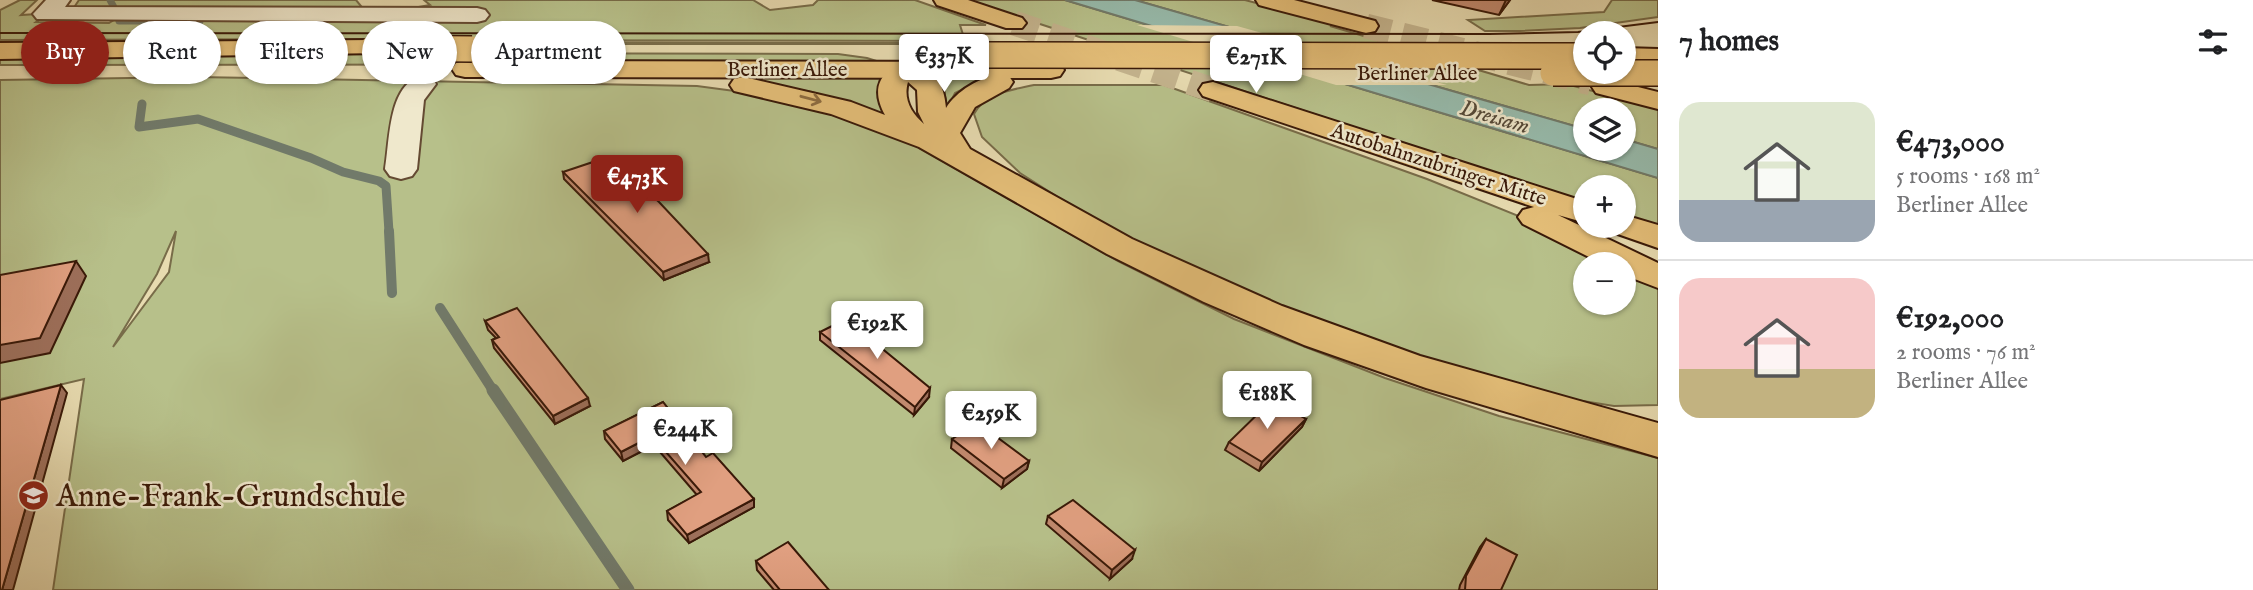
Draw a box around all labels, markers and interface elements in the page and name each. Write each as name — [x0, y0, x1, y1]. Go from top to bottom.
chip: Buy — [21, 21, 109, 84]
chip: Rent — [123, 21, 221, 84]
chip: Filters — [235, 21, 348, 84]
chip: New — [362, 21, 457, 84]
chip: Apartment — [471, 21, 626, 84]
map controls — [1573, 21, 1636, 315]
button: locate — [1573, 21, 1636, 84]
text: 7 homes — [1679, 23, 1779, 61]
icon: filters — [2194, 23, 2232, 61]
pin: €337K — [895, 34, 993, 94]
pin: €271K — [1207, 36, 1305, 95]
text: €337K — [915, 42, 973, 71]
text: €271K — [1226, 43, 1286, 72]
street label: Berliner Allee — [727, 57, 848, 84]
street label: Berliner Allee — [1357, 61, 1478, 88]
one-way arrow — [799, 93, 821, 106]
water label: Dreisam — [1457, 94, 1533, 141]
button: layers — [1573, 98, 1636, 161]
street label: Autobahnzubringer Mitte — [1326, 117, 1550, 213]
text: €473,000 — [1896, 124, 2005, 162]
icon: home — [1735, 130, 1819, 214]
pin: €473K — [588, 156, 686, 215]
text: 5 rooms · 168 m² — [1896, 162, 2040, 191]
text: €473K — [607, 163, 667, 192]
button: + — [1573, 175, 1636, 238]
text: Berliner Allee — [1896, 191, 2028, 220]
button: − — [1573, 252, 1636, 315]
text: €192,000 — [1896, 300, 2004, 338]
pin: €192K — [828, 302, 926, 361]
icon: home — [1735, 306, 1819, 390]
text: €192K — [847, 309, 907, 338]
text: 2 rooms · 76 m² — [1896, 338, 2036, 367]
text: Berliner Allee — [1896, 367, 2028, 396]
pin: €188K — [1218, 372, 1316, 431]
text: €188K — [1239, 379, 1295, 408]
pin: €259K — [942, 392, 1040, 451]
text: €259K — [961, 399, 1021, 428]
pin: €244K — [636, 407, 734, 467]
text: €244K — [653, 415, 717, 444]
place label: Anne-Frank-Grundschule — [55, 477, 405, 518]
school or university icon: Anne-Frank-Grundschule — [16, 478, 50, 512]

